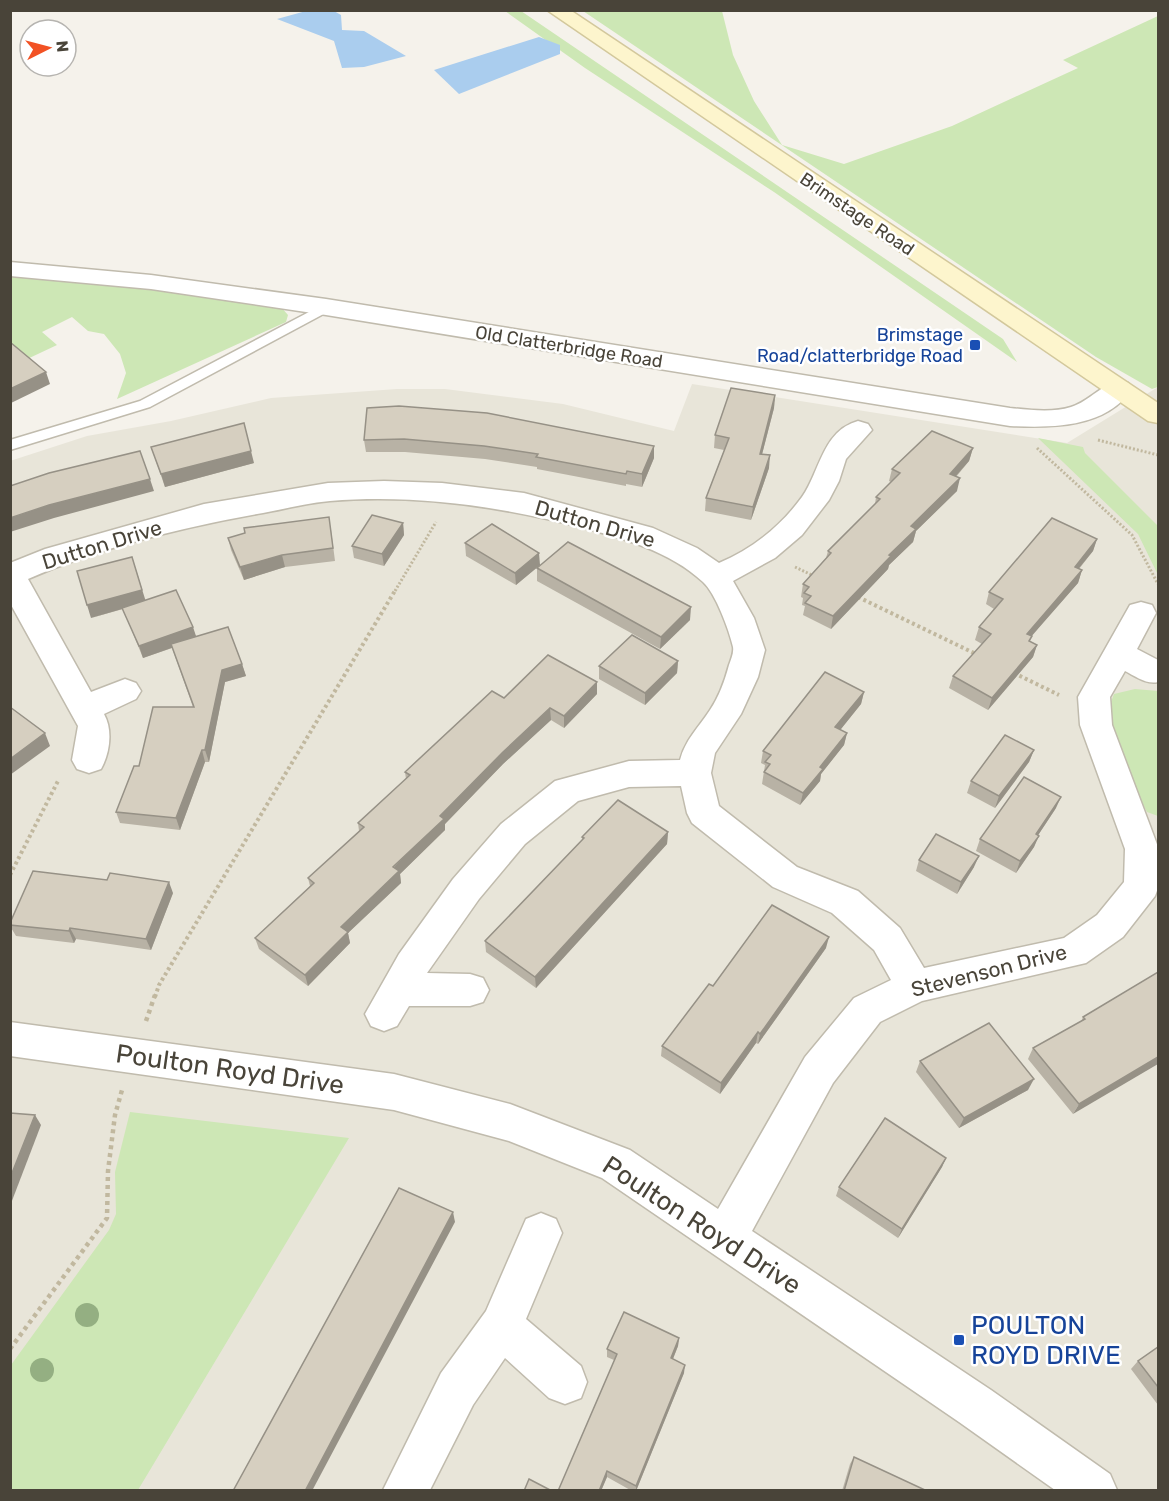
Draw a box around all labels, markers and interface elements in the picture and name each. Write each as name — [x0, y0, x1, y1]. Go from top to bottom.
north arrow — [18, 18, 78, 78]
text: N — [52, 40, 72, 53]
street label: Brimstage Road — [796, 168, 918, 260]
street label: Old Clatterbridge Road — [474, 321, 664, 373]
place label: Brimstage Road/clatterbridge Road — [757, 324, 963, 367]
marker: Brimstage Road/clatterbridge Road — [968, 338, 982, 352]
street label: Dutton Drive — [532, 494, 658, 553]
street label: Dutton Drive — [39, 514, 165, 575]
street label: Stevenson Drive — [908, 939, 1069, 1002]
street label: Poulton Royd Drive — [114, 1038, 346, 1101]
street label: Poulton Royd Drive — [597, 1150, 807, 1301]
place label: POULTON ROYD DRIVE — [971, 1310, 1121, 1371]
marker: POULTON ROYD DRIVE — [952, 1333, 966, 1347]

